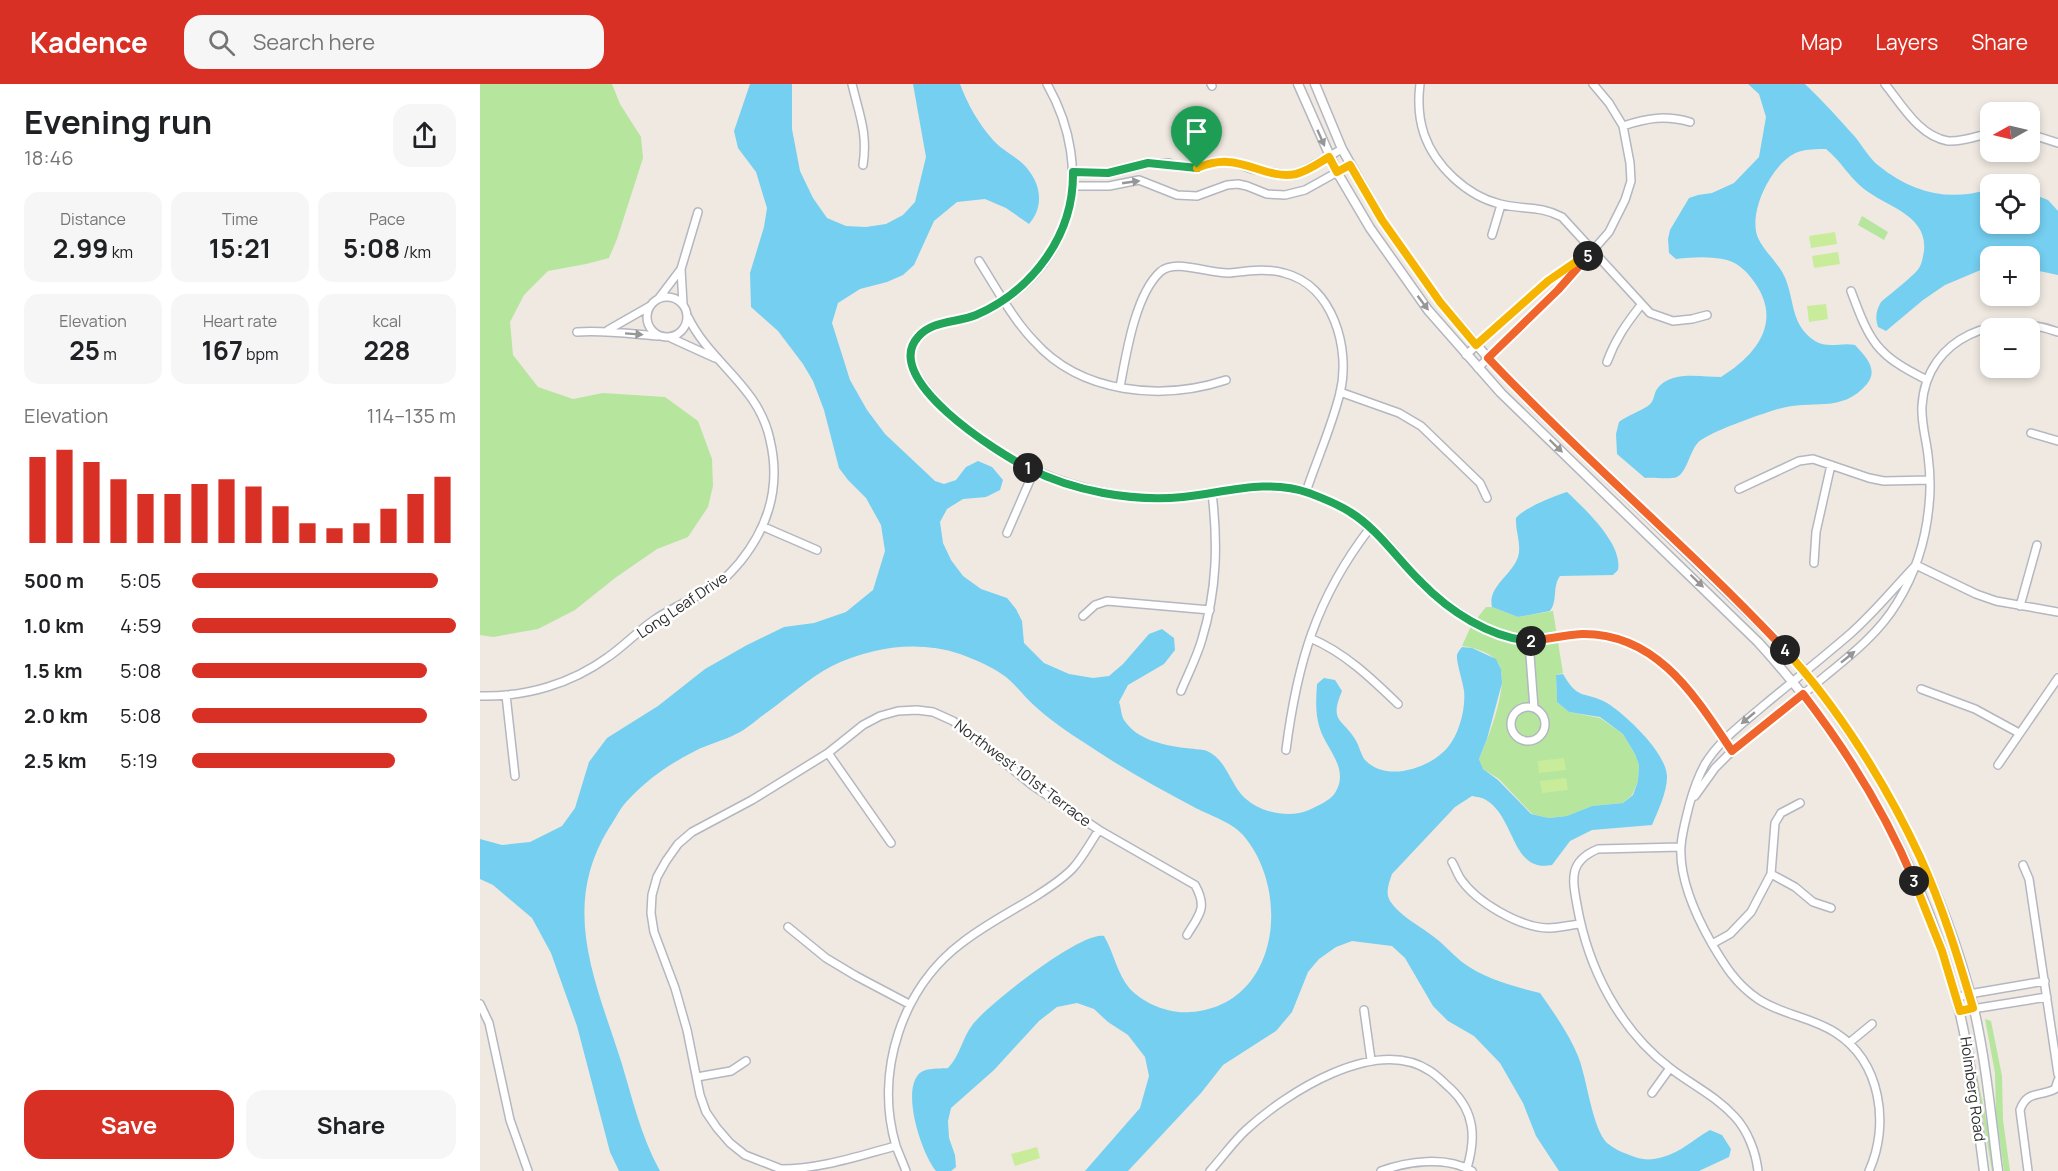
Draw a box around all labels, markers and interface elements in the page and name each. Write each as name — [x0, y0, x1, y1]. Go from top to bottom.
search box — [184, 15, 604, 69]
text: Kadence — [30, 23, 148, 61]
icon: search — [205, 26, 238, 59]
text: Search here — [253, 27, 375, 57]
text: Map — [1801, 28, 1842, 56]
text: Layers — [1875, 28, 1938, 56]
text: Share — [1971, 28, 2028, 56]
text: Evening run — [24, 99, 212, 144]
north arrow — [1980, 102, 2040, 162]
map controls — [1980, 102, 2040, 378]
button: share — [393, 104, 456, 167]
pin — [1171, 106, 1222, 168]
icon: arrive — [1180, 115, 1213, 148]
one-way arrow — [1316, 129, 1326, 147]
text: 18:46 — [24, 144, 74, 171]
button: locate — [1980, 174, 2040, 234]
one-way arrow — [1122, 178, 1141, 187]
text: Distance — [60, 208, 126, 230]
text: Time — [222, 208, 258, 230]
text: Pace — [369, 208, 405, 230]
text: 2.99 — [53, 230, 108, 266]
text: 15:21 — [209, 230, 271, 266]
text: 5:08 — [343, 230, 400, 266]
text: km — [108, 241, 133, 263]
text: /km — [400, 241, 431, 263]
pin: 5 — [1573, 241, 1603, 271]
text: 5 — [1583, 245, 1593, 267]
button: + — [1980, 246, 2040, 306]
one-way arrow — [1417, 295, 1429, 311]
text: Elevation — [59, 310, 127, 332]
text: Heart rate — [203, 310, 277, 332]
text: kcal — [372, 310, 402, 332]
button: − — [1980, 318, 2040, 378]
one-way arrow — [624, 329, 643, 339]
text: 25 — [69, 332, 100, 368]
text: 167 — [201, 332, 243, 368]
text: 228 — [364, 332, 410, 368]
text: m — [100, 343, 117, 365]
text: bpm — [243, 343, 279, 365]
text: Elevation — [24, 402, 108, 429]
text: 114–135 m — [367, 402, 456, 429]
one-way arrow — [1548, 438, 1562, 452]
pin: 1 — [1013, 453, 1043, 483]
text: 1 — [1024, 457, 1032, 479]
text: 500 m — [24, 567, 84, 594]
text: 5:05 — [120, 567, 161, 594]
street label: Long Leaf Drive — [632, 567, 732, 643]
one-way arrow — [1689, 573, 1703, 587]
text: 1.0 km — [24, 612, 84, 639]
text: 4:59 — [120, 612, 162, 639]
pin: 2 — [1516, 626, 1546, 656]
text: 2 — [1526, 630, 1536, 652]
pin: 4 — [1770, 635, 1800, 665]
text: 4 — [1780, 639, 1790, 661]
one-way arrow — [1840, 651, 1855, 664]
text: 1.5 km — [24, 657, 83, 684]
text: 5:08 — [120, 657, 161, 684]
text: 2.0 km — [24, 702, 88, 729]
text: 5:08 — [120, 702, 161, 729]
one-way arrow — [1740, 712, 1756, 725]
street label: Northwest 101st Terrace — [950, 715, 1096, 832]
text: 2.5 km — [24, 747, 86, 774]
text: 5:19 — [120, 747, 158, 774]
pin: 3 — [1899, 866, 1929, 896]
text: 3 — [1909, 870, 1919, 892]
street label: Holmberg Road — [1955, 1035, 1991, 1143]
button: Save — [24, 1090, 234, 1159]
button: Share — [246, 1090, 456, 1159]

